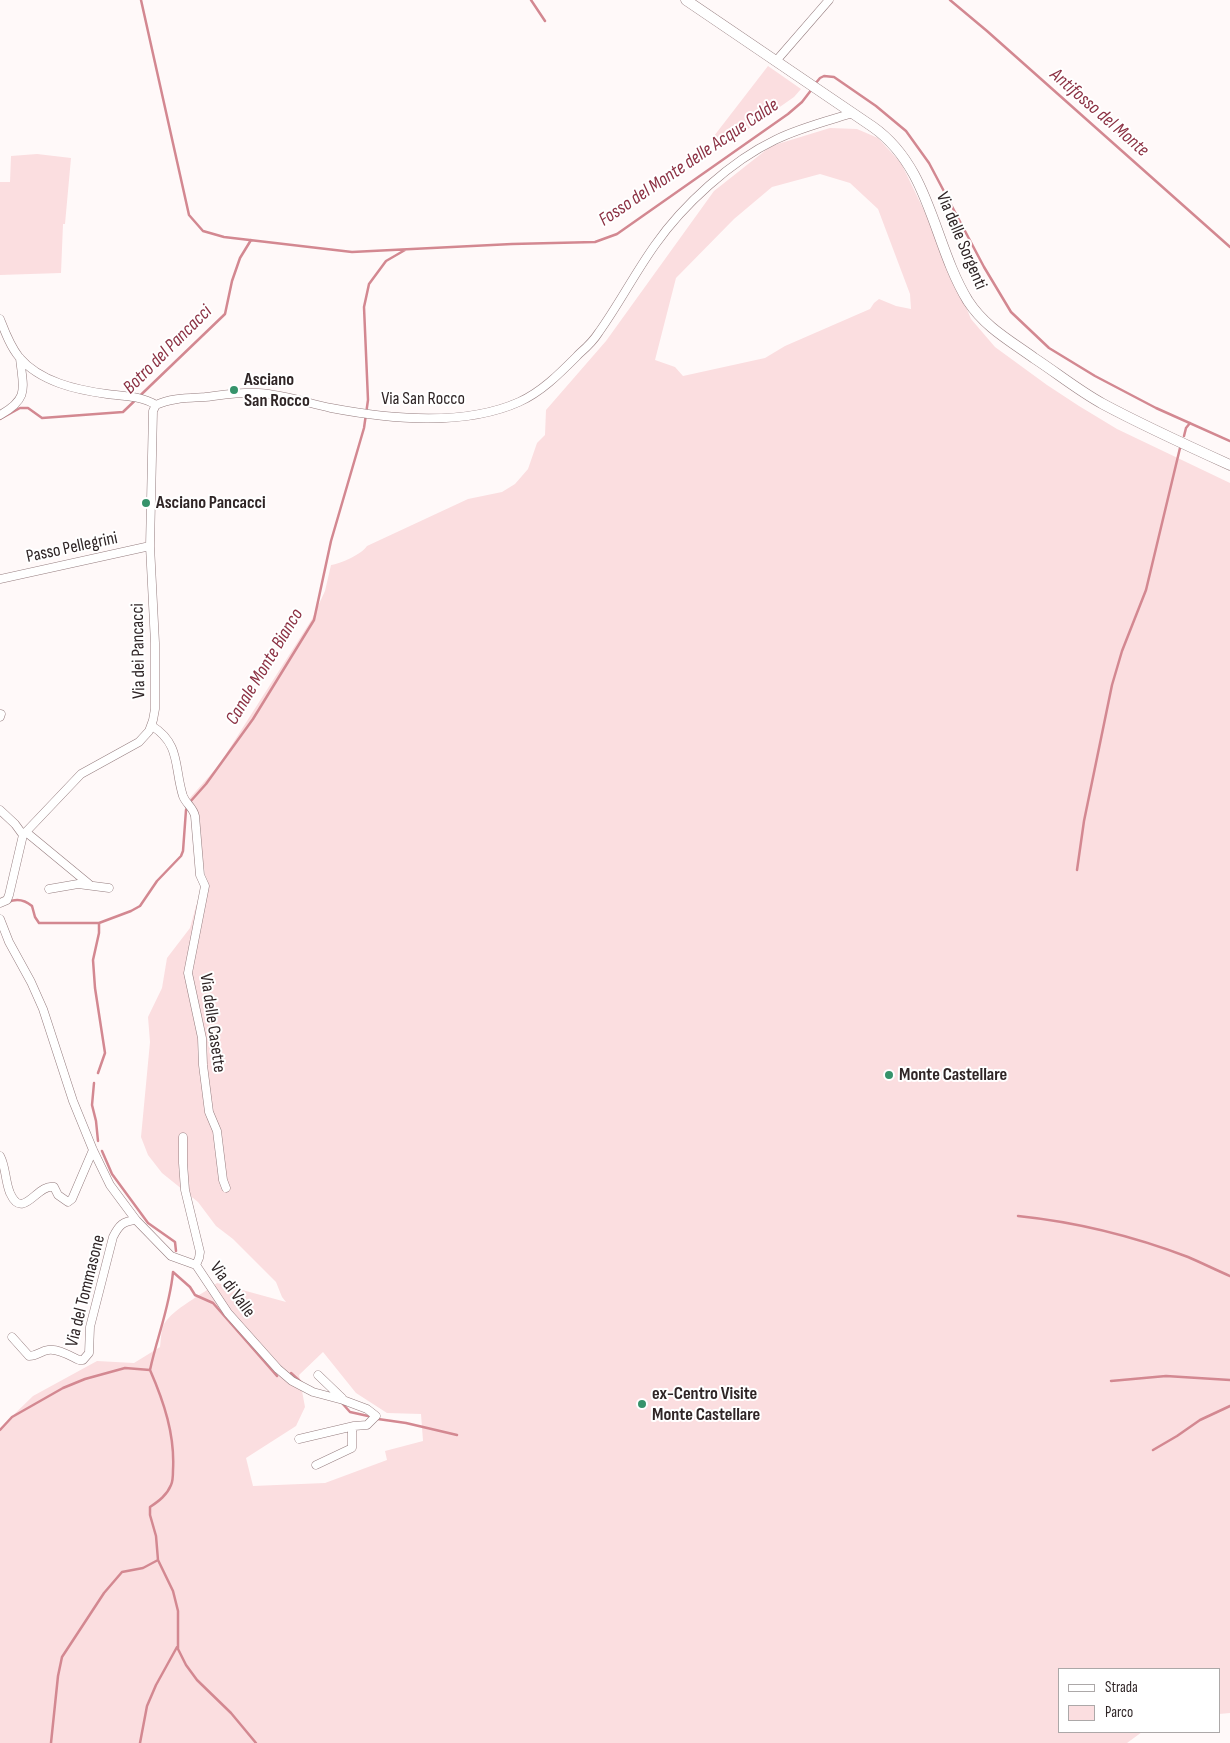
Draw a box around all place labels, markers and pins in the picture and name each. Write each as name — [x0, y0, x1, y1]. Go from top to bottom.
place label: Asciano San Rocco — [244, 369, 310, 412]
marker: Asciano San Rocco — [228, 384, 240, 396]
place label: Asciano Pancacci — [156, 492, 266, 514]
marker: Asciano Pancacci — [140, 497, 152, 509]
place label: Monte Castellare — [899, 1064, 1007, 1086]
marker: Monte Castellare — [883, 1069, 895, 1081]
place label: ex-Centro Visite Monte Castellare — [652, 1383, 760, 1426]
marker: ex-Centro Visite Monte Castellare — [636, 1398, 648, 1410]

